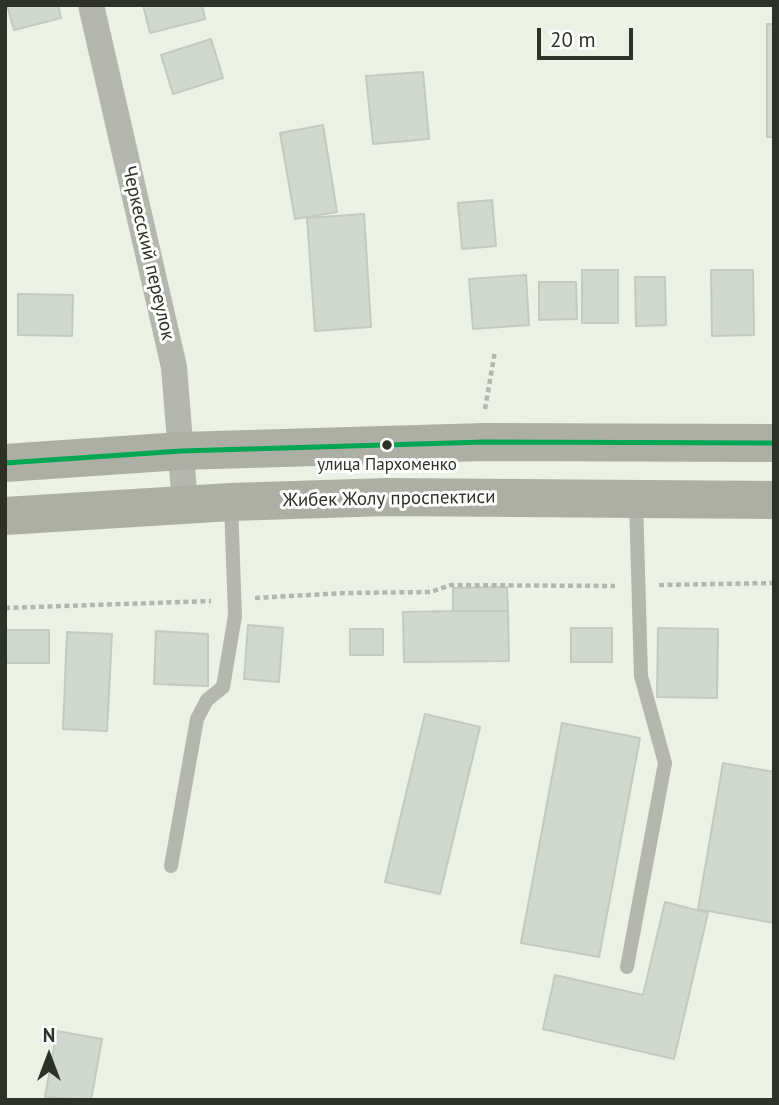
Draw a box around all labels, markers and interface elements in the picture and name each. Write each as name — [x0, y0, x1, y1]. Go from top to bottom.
scale bar — [541, 14, 637, 58]
text: 20 m — [550, 26, 596, 53]
street label: Черкесский переулок — [117, 164, 179, 342]
marker: улица Пархоменко — [380, 438, 394, 452]
place label: улица Пархоменко — [317, 455, 457, 475]
street label: Жибек Жолу проспектиси — [282, 486, 496, 512]
north arrow — [14, 1021, 84, 1091]
text: N — [43, 1023, 55, 1047]

